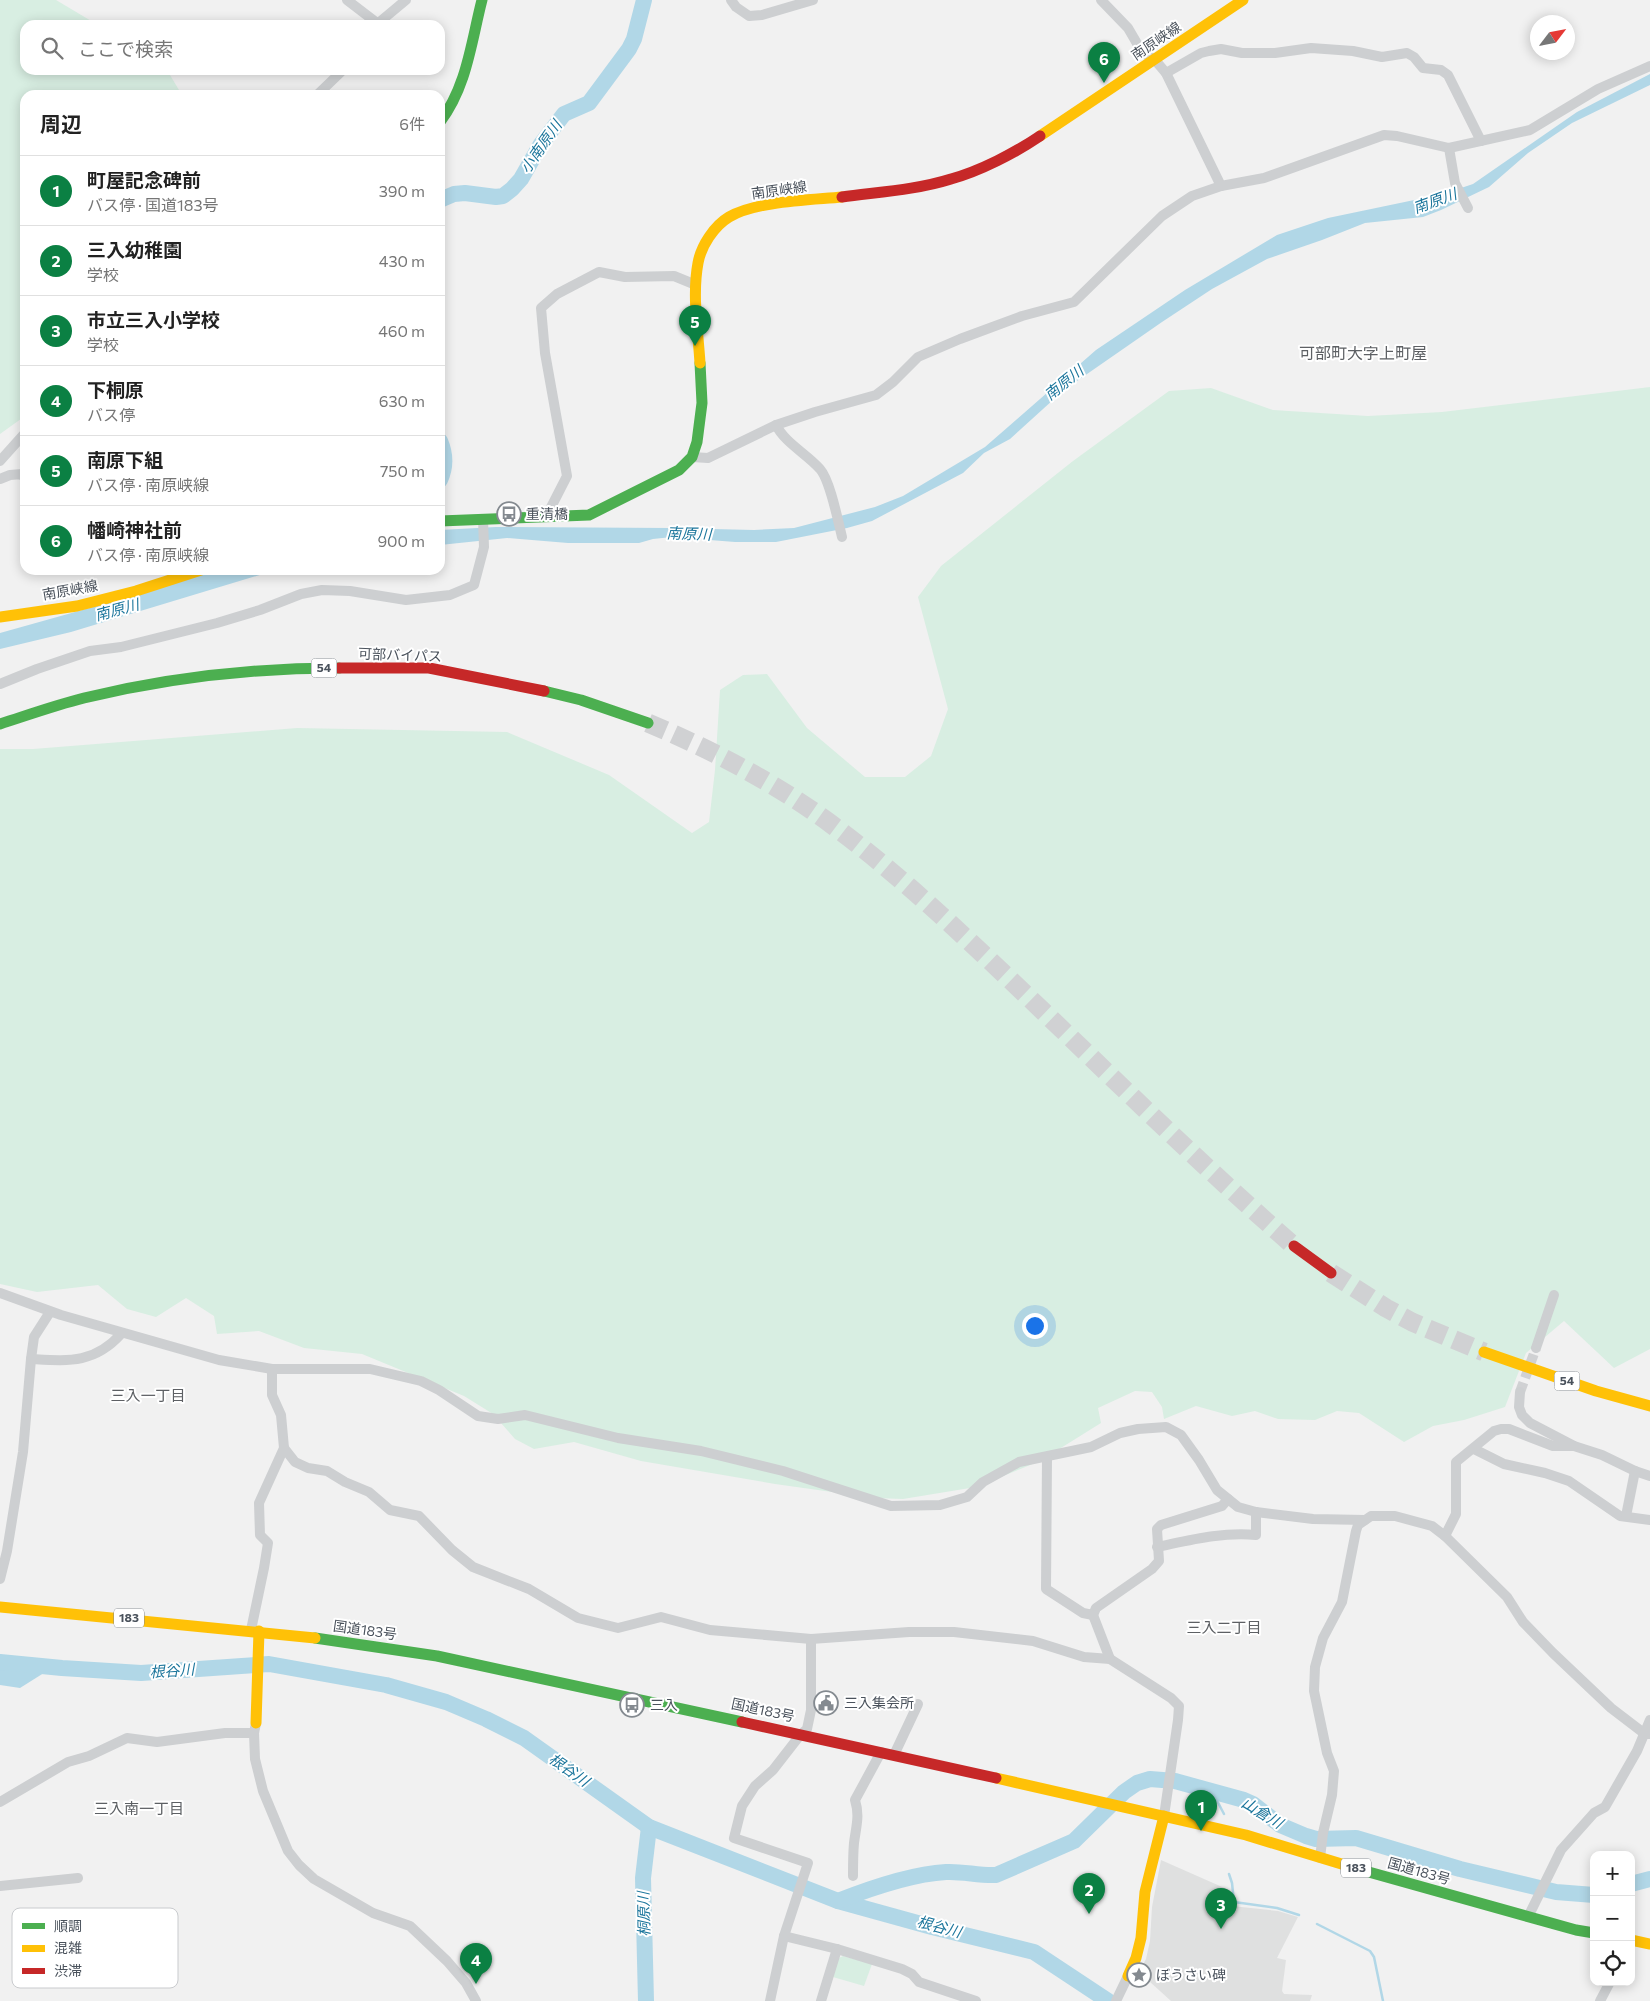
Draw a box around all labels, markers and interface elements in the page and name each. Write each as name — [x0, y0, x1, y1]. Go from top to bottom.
north arrow — [1530, 15, 1575, 60]
street label: 南原峡線 — [1128, 18, 1184, 63]
search box — [20, 20, 445, 75]
icon: search — [38, 34, 66, 62]
text: ここで検索 — [78, 37, 173, 60]
pin: 6 — [1088, 42, 1120, 83]
text: 周辺 — [40, 111, 82, 136]
text: 6件 — [399, 114, 425, 133]
water label: 小南原川 — [516, 115, 566, 176]
text: 町屋記念碑前 — [87, 168, 201, 191]
street label: 南原峡線 — [750, 177, 808, 202]
text: 1 — [52, 181, 60, 200]
text: 390 m — [379, 181, 425, 200]
water label: 南原川 — [1410, 183, 1461, 216]
text: バス停 · 国道183号 — [87, 195, 219, 214]
text: 三入幼稚園 — [87, 238, 182, 261]
text: 2 — [51, 251, 61, 270]
text: 430 m — [379, 251, 425, 270]
text: 学校 — [87, 265, 119, 284]
pin: 5 — [679, 305, 711, 346]
text: 市立三入小学校 — [87, 308, 220, 331]
text: 3 — [51, 321, 61, 340]
text: 460 m — [378, 321, 425, 340]
text: 学校 — [87, 335, 119, 354]
district label: 可部町大字上町屋 — [1299, 343, 1427, 362]
water label: 南原川 — [1040, 360, 1088, 403]
text: 下桐原 — [87, 378, 144, 401]
text: 4 — [51, 391, 61, 410]
text: 630 m — [379, 391, 425, 410]
text: バス停 — [87, 405, 135, 424]
text: 南原下組 — [87, 448, 163, 471]
text: 5 — [51, 461, 61, 480]
text: 750 m — [380, 461, 425, 480]
text: バス停 · 南原峡線 — [87, 475, 209, 494]
bus stop icon: 重清橋 — [496, 501, 522, 527]
place label: 重清橋 — [526, 505, 568, 522]
text: 幡崎神社前 — [87, 518, 182, 541]
water label: 南原川 — [666, 523, 714, 543]
text: 6 — [51, 531, 61, 550]
text: 900 m — [377, 531, 425, 550]
text: バス停 · 南原峡線 — [87, 545, 209, 564]
street label: 南原峡線 — [41, 576, 99, 603]
water label: 南原川 — [93, 594, 143, 624]
street label: 可部バイパス — [358, 645, 442, 664]
road number: 54 — [312, 658, 336, 678]
your location — [1022, 1313, 1048, 1339]
road number: 54 — [1554, 1372, 1580, 1390]
district label: 三入一丁目 — [110, 1386, 186, 1404]
road number: 183 — [114, 1609, 144, 1628]
street label: 国道183号 — [332, 1617, 398, 1642]
district label: 三入二丁目 — [1186, 1618, 1262, 1636]
water label: 根谷川 — [149, 1659, 197, 1681]
public building icon: 三入集会所 — [813, 1690, 839, 1716]
bus stop icon: 三入 — [619, 1692, 645, 1718]
street label: 国道183号 — [730, 1694, 796, 1725]
place label: 三入集会所 — [844, 1694, 914, 1711]
place label: 三入 — [650, 1696, 678, 1713]
water label: 根谷川 — [546, 1749, 595, 1791]
pin: 1 — [1185, 1790, 1217, 1831]
water label: 山倉川 — [1239, 1793, 1288, 1832]
district label: 三入南一丁目 — [94, 1799, 184, 1817]
map controls — [1590, 1851, 1635, 1986]
button: + — [1590, 1851, 1635, 1896]
street label: 国道183号 — [1386, 1853, 1452, 1888]
road number: 183 — [1341, 1859, 1371, 1878]
pin: 2 — [1073, 1873, 1105, 1914]
pin: 3 — [1205, 1888, 1237, 1929]
water label: 桐原川 — [634, 1889, 652, 1937]
button: − — [1590, 1896, 1635, 1941]
legend — [12, 1908, 178, 1988]
water label: 根谷川 — [915, 1912, 965, 1941]
text: 順調 — [54, 1917, 82, 1934]
text: 混雑 — [54, 1939, 82, 1956]
button: locate — [1590, 1941, 1635, 1986]
pin: 4 — [460, 1943, 492, 1984]
text: 渋滞 — [54, 1962, 82, 1979]
place icon: ぼうさい碑 — [1126, 1962, 1152, 1988]
place label: ぼうさい碑 — [1156, 1966, 1226, 1983]

